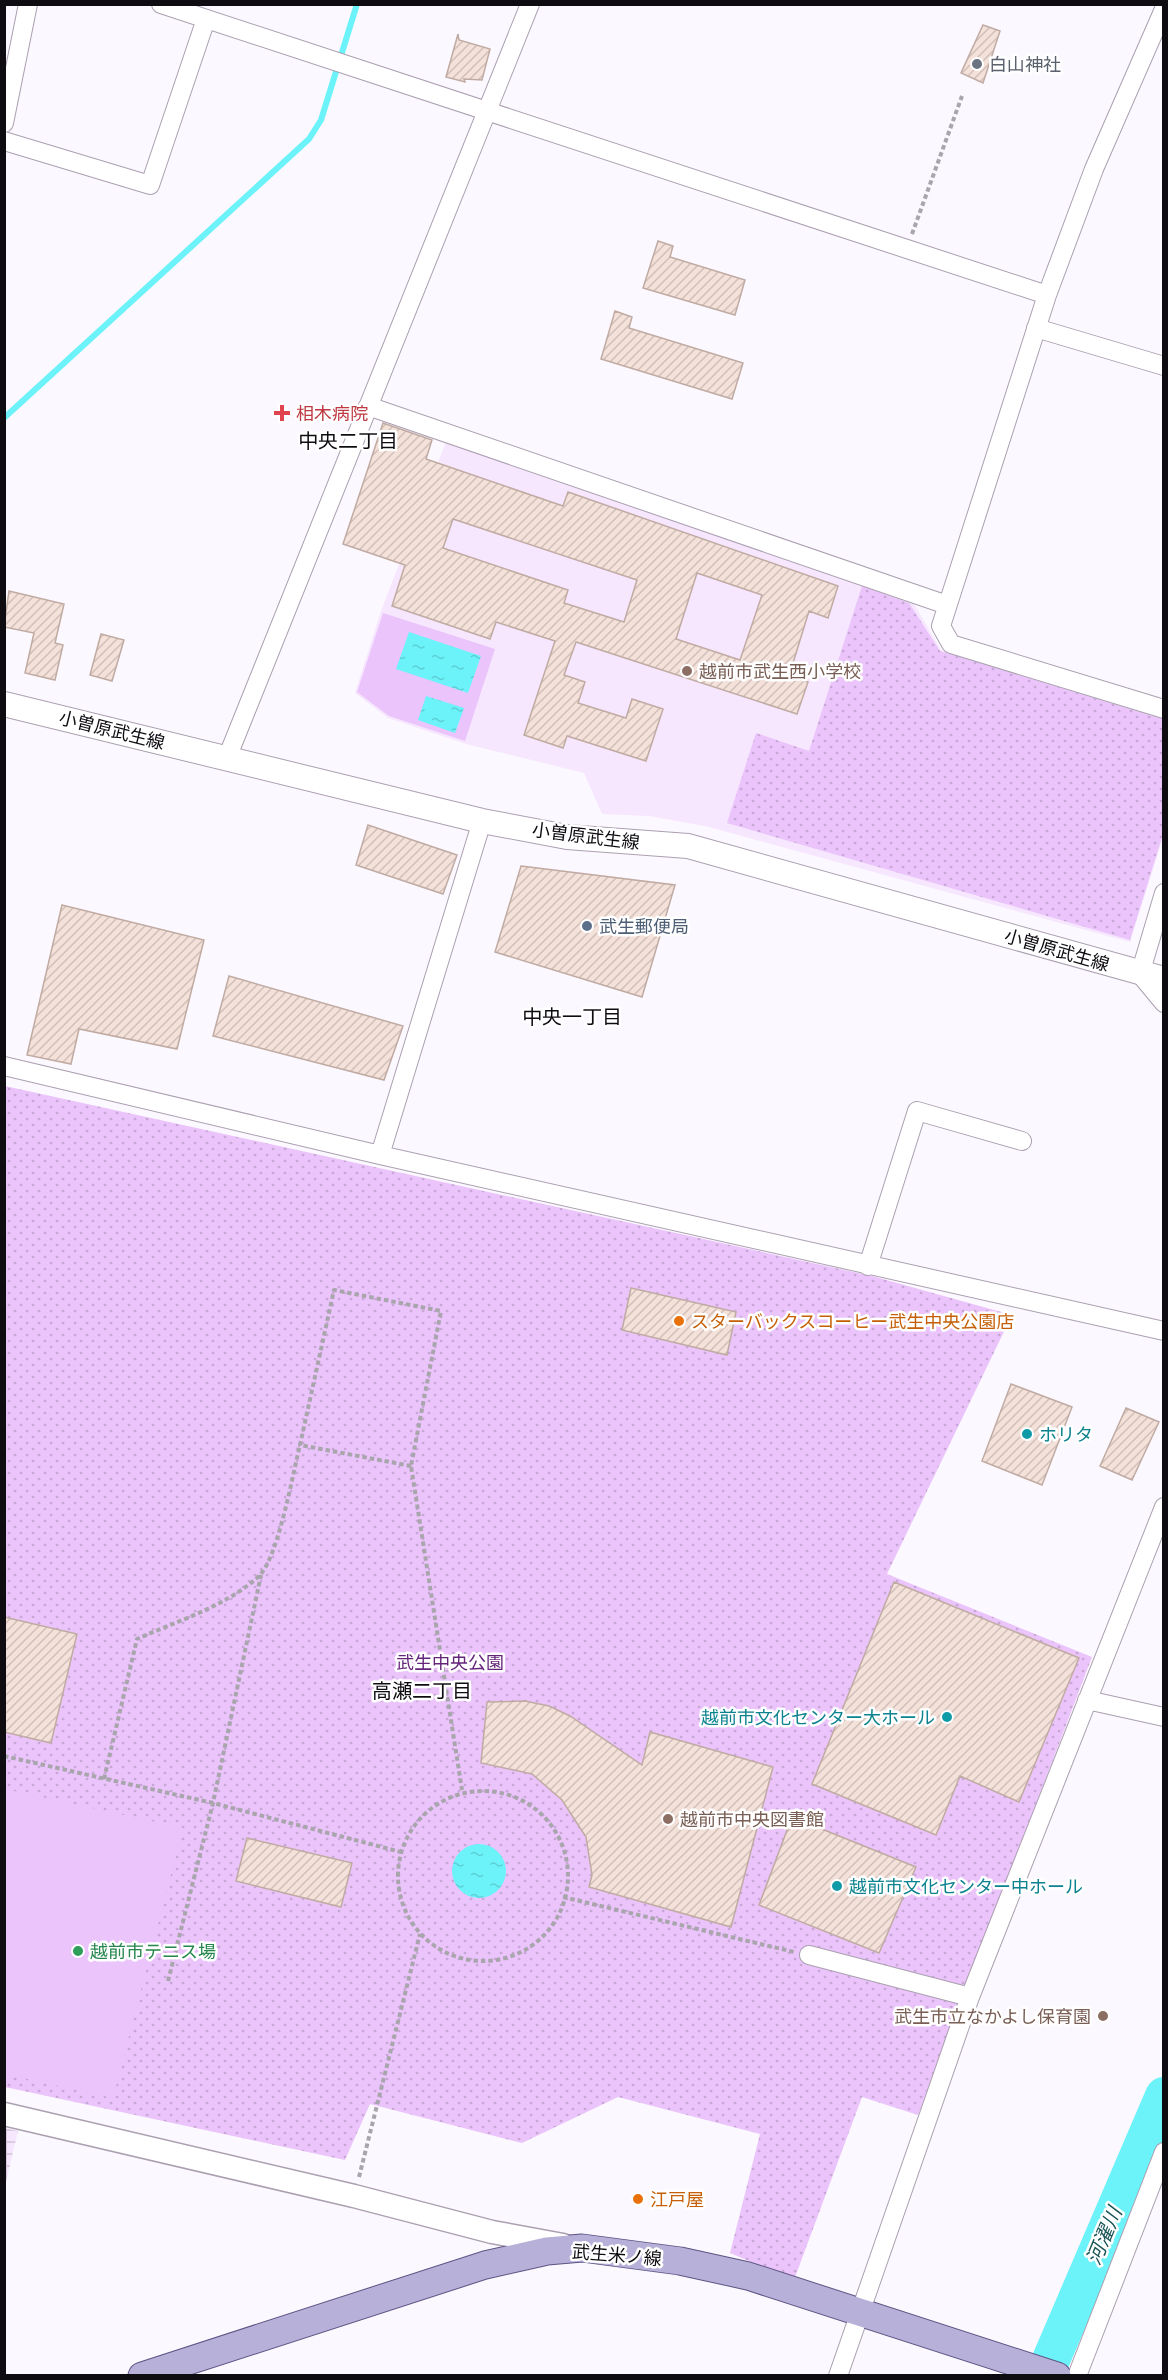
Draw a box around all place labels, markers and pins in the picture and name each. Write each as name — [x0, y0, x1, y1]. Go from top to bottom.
place label: 白山神社 — [989, 54, 1061, 75]
marker: 白山神社 — [970, 57, 984, 71]
place label: 相木病院 — [296, 403, 368, 424]
marker: 相木病院 — [273, 404, 291, 422]
place label: 越前市武生西小学校 — [699, 661, 861, 682]
marker: 越前市武生西小学校 — [680, 664, 694, 678]
place label: 武生郵便局 — [599, 916, 689, 937]
marker: 武生郵便局 — [580, 919, 594, 933]
place label: スターバックスコーヒー武生中央公園店 — [691, 1311, 1014, 1332]
marker: スターバックスコーヒー武生中央公園店 — [672, 1314, 686, 1328]
place label: ホリタ — [1039, 1424, 1093, 1445]
marker: ホリタ — [1020, 1427, 1034, 1441]
place label: 越前市文化センター大ホール — [701, 1707, 935, 1728]
marker: 越前市文化センター大ホール — [940, 1710, 954, 1724]
place label: 越前市中央図書館 — [680, 1809, 824, 1830]
marker: 越前市中央図書館 — [661, 1812, 675, 1826]
place label: 越前市文化センター中ホール — [849, 1876, 1083, 1897]
marker: 越前市文化センター中ホール — [830, 1879, 844, 1893]
place label: 越前市テニス場 — [90, 1941, 216, 1962]
marker: 越前市テニス場 — [71, 1944, 85, 1958]
place label: 武生市立なかよし保育園 — [894, 2006, 1091, 2027]
marker: 武生市立なかよし保育園 — [1096, 2009, 1110, 2023]
place label: 江戸屋 — [650, 2189, 704, 2210]
marker: 江戸屋 — [631, 2192, 645, 2206]

